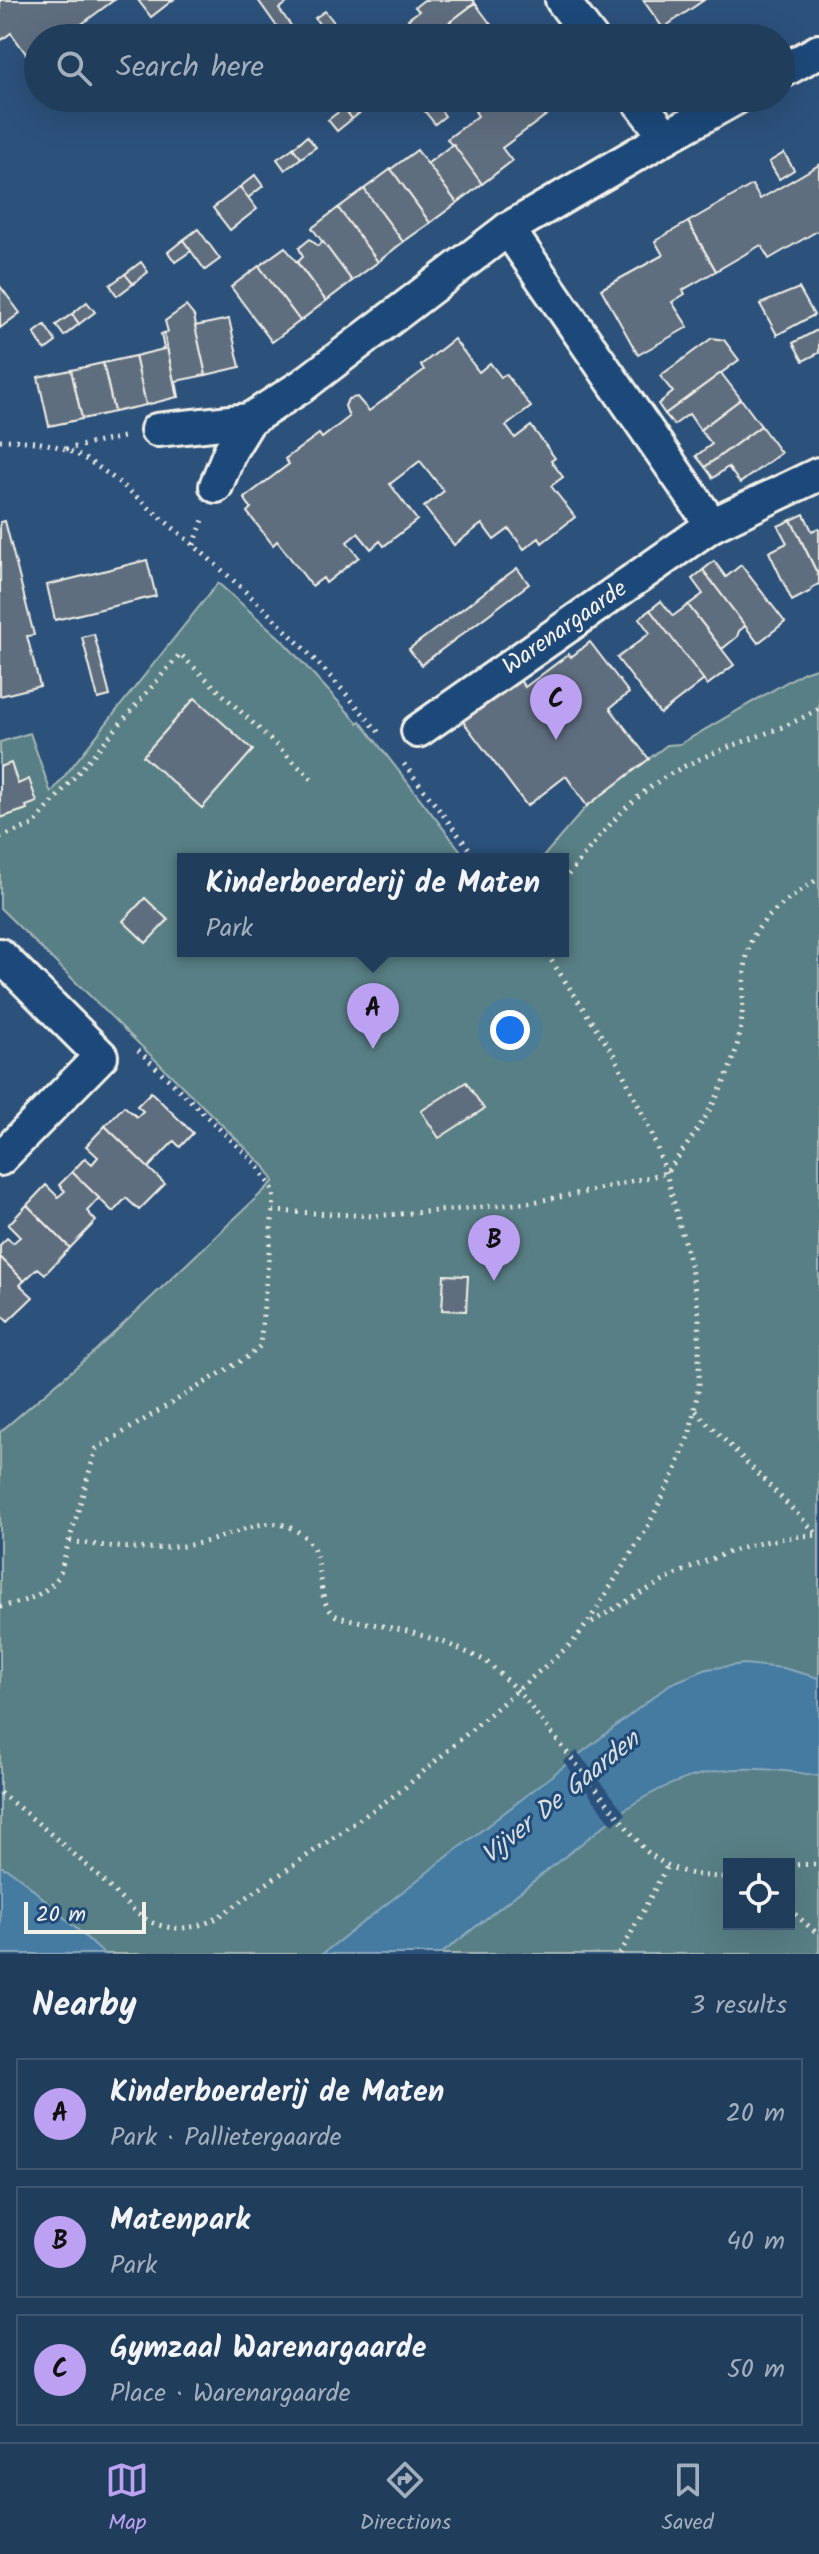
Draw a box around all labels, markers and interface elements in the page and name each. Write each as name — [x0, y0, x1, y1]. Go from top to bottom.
search box — [24, 24, 795, 112]
text: Search here — [116, 44, 264, 92]
icon: search — [52, 46, 96, 90]
street label: Warenargaarde — [494, 570, 636, 686]
pin: C — [530, 674, 582, 740]
popup — [177, 853, 569, 957]
text: Kinderboerderij de Maten — [206, 860, 540, 908]
text: Park — [206, 908, 253, 950]
pin: A — [347, 983, 399, 1049]
your location — [490, 1010, 530, 1050]
pin: B — [468, 1215, 520, 1281]
water label: Vijver De Gaarden — [472, 1719, 652, 1876]
map controls — [723, 1858, 795, 1930]
button: locate — [723, 1858, 795, 1930]
scale bar — [24, 1898, 146, 1934]
text: 20 m — [36, 1898, 86, 1933]
text: Nearby — [32, 1979, 137, 2033]
text: 3 results — [690, 1985, 787, 2027]
text: Kinderboerderij de Maten — [110, 2069, 444, 2117]
text: A — [52, 2093, 68, 2135]
text: 20 m — [726, 2093, 785, 2135]
text: Park · Pallietergaarde — [110, 2117, 341, 2159]
text: Matenpark — [110, 2197, 250, 2245]
text: B — [52, 2221, 68, 2263]
text: 40 m — [727, 2221, 785, 2263]
text: Park — [110, 2245, 157, 2287]
text: Gymzaal Warenargaarde — [110, 2325, 426, 2373]
text: C — [52, 2349, 68, 2391]
text: 50 m — [727, 2349, 785, 2391]
text: Place · Warenargaarde — [110, 2373, 350, 2415]
tab: Map — [105, 2458, 149, 2541]
tab: Directions — [360, 2458, 451, 2541]
tab: Saved — [662, 2458, 714, 2541]

